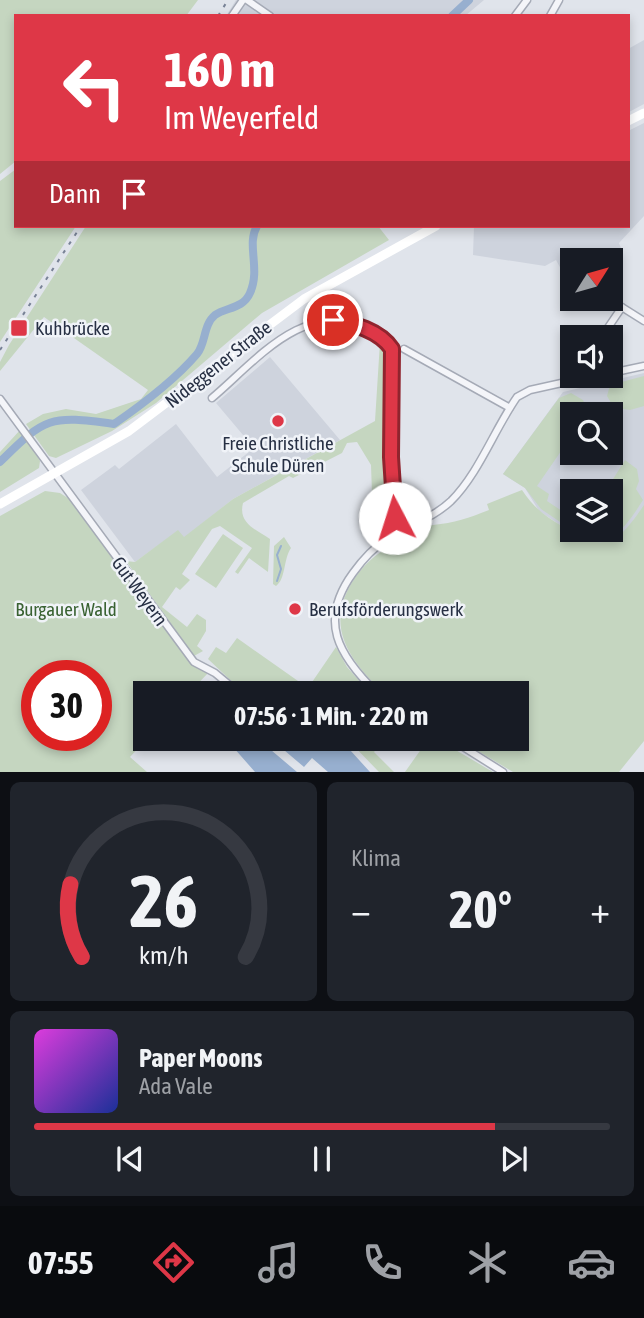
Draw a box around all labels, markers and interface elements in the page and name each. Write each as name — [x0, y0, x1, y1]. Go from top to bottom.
text: 160 m — [164, 41, 275, 97]
icon: left — [49, 42, 140, 133]
text: Im Weyerfeld — [164, 99, 319, 136]
icon: arrive — [115, 175, 153, 213]
text: Dann — [49, 179, 101, 209]
north arrow — [560, 248, 623, 312]
map controls — [560, 248, 623, 542]
pin — [303, 290, 363, 350]
icon: arrive — [314, 301, 352, 339]
street label: Nideggener Straße — [161, 316, 275, 412]
place label: Kuhbrücke — [35, 317, 110, 339]
marker: Kuhbrücke — [9, 318, 29, 338]
button: sound — [560, 325, 623, 388]
button: search — [560, 402, 623, 465]
marker: Freie Christliche Schule Düren — [270, 413, 286, 429]
place label: Freie Christliche Schule Düren — [222, 432, 334, 476]
button: layers — [560, 479, 623, 542]
position arrow — [358, 481, 432, 555]
street label: Gut Weyern — [108, 552, 172, 630]
park label: Burgauer Wald — [15, 598, 117, 620]
place label: Berufsförderungswerk — [309, 598, 464, 620]
marker: Berufsförderungswerk — [287, 601, 303, 617]
speed limit sign: 30 — [21, 660, 112, 751]
text: 07:56 · 1 Min. · 220 m — [234, 701, 428, 731]
text: Klima — [351, 845, 401, 871]
text: 26 — [129, 860, 198, 943]
text: 20° — [449, 879, 512, 939]
text: − — [351, 888, 371, 931]
text: + — [590, 888, 610, 931]
text: km/h — [139, 941, 188, 969]
text: Paper Moons — [139, 1043, 262, 1073]
text: Ada Vale — [139, 1073, 213, 1099]
icon: previous — [111, 1140, 149, 1178]
icon: pause — [303, 1140, 341, 1178]
icon: next — [495, 1140, 533, 1178]
icon: directions — [149, 1238, 198, 1287]
icon: music — [254, 1238, 303, 1287]
icon: phone — [358, 1238, 407, 1287]
icon: climate — [463, 1238, 512, 1287]
icon: car — [567, 1238, 616, 1287]
text: 07:55 — [28, 1244, 94, 1281]

